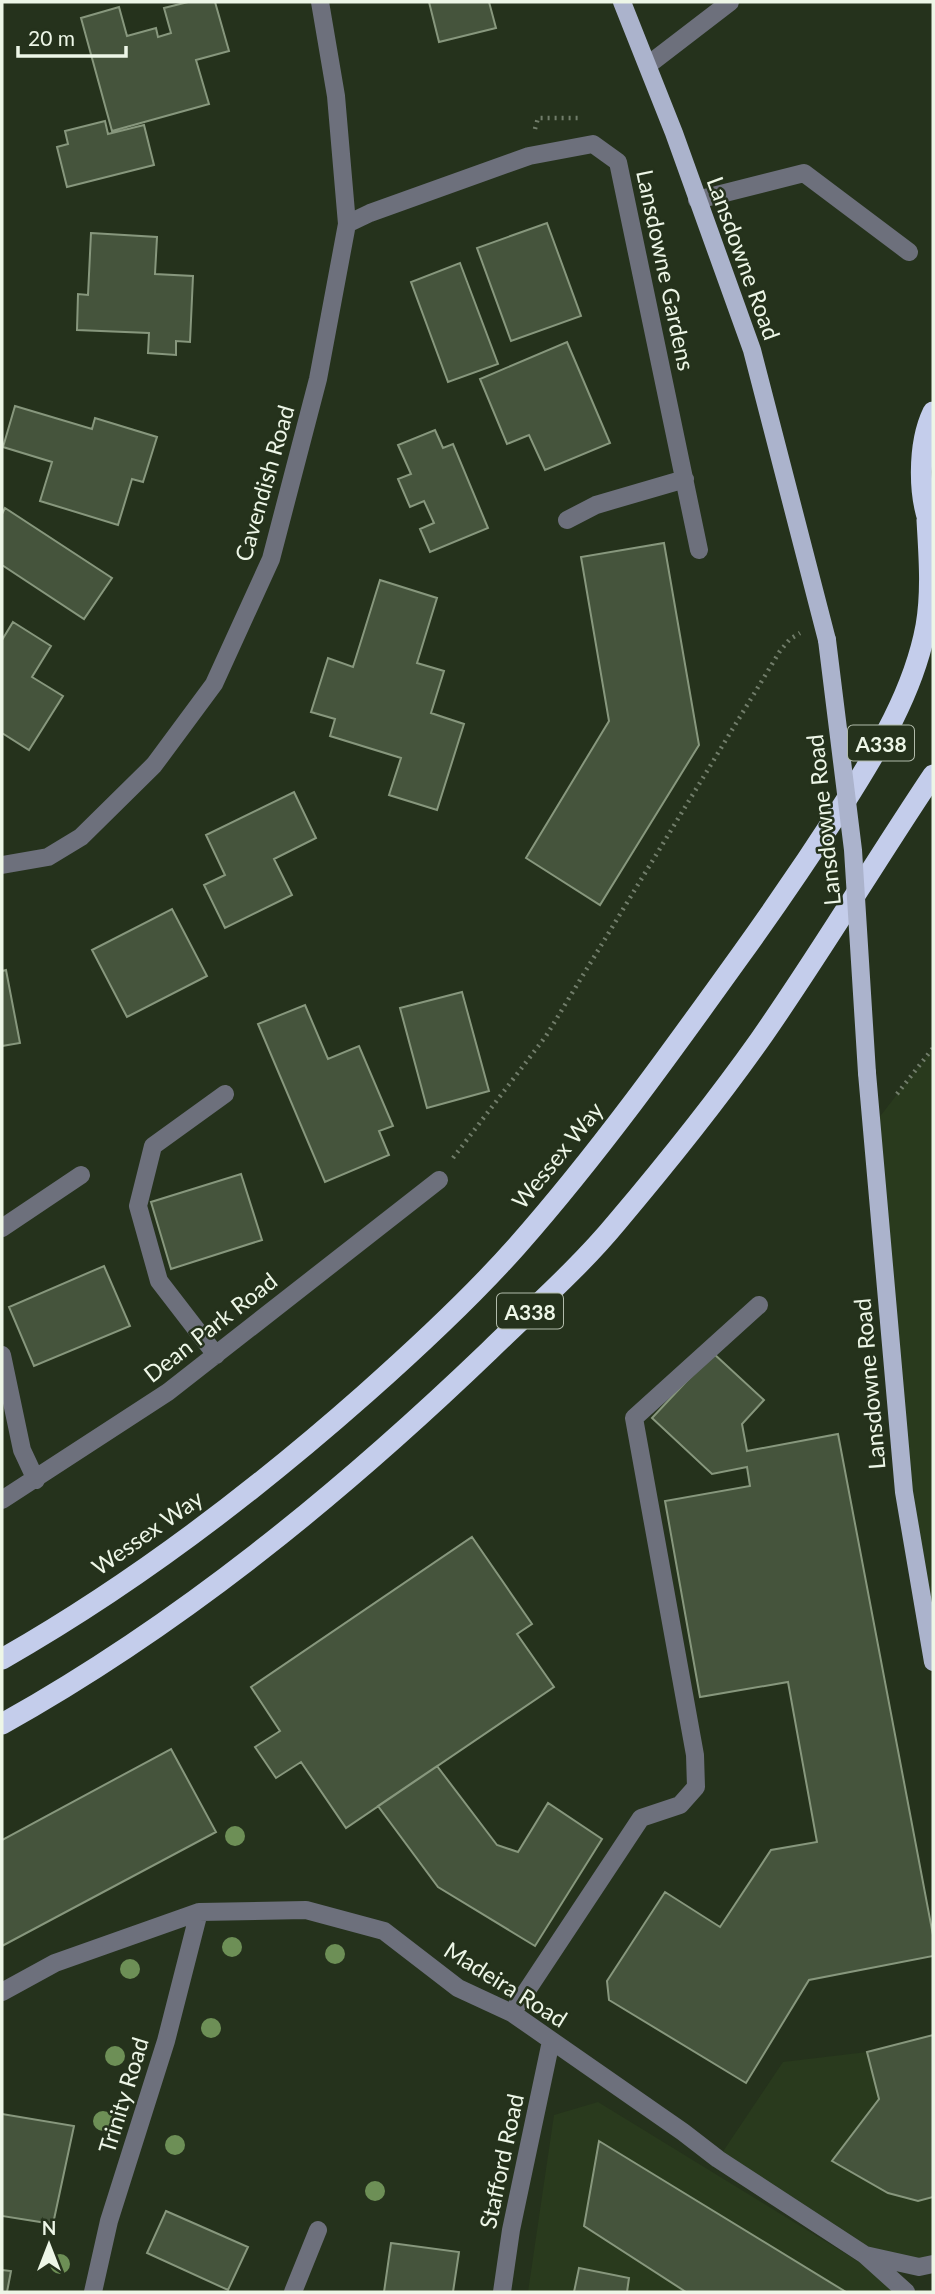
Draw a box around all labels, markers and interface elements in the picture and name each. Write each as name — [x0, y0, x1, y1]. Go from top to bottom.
scale bar — [18, 14, 126, 58]
text: 20 m — [28, 25, 75, 50]
street label: Lansdowne Gardens — [631, 167, 701, 373]
street label: Lansdowne Road — [701, 173, 787, 343]
street label: Cavendish Road — [228, 402, 300, 564]
road number: A338 — [848, 726, 914, 760]
street label: Lansdowne Road — [800, 733, 846, 907]
street label: Wessex Way — [505, 1096, 609, 1214]
street label: Dean Park Road — [138, 1266, 282, 1388]
road number: A338 — [497, 1294, 563, 1328]
street label: Lansdowne Road — [848, 1297, 890, 1471]
street label: Wessex Way — [86, 1483, 208, 1581]
street label: Madeira Road — [439, 1935, 573, 2033]
street label: Trinity Road — [92, 2034, 154, 2156]
street label: Stafford Road — [473, 2091, 529, 2231]
north arrow — [14, 2210, 84, 2280]
text: N — [42, 2216, 56, 2239]

